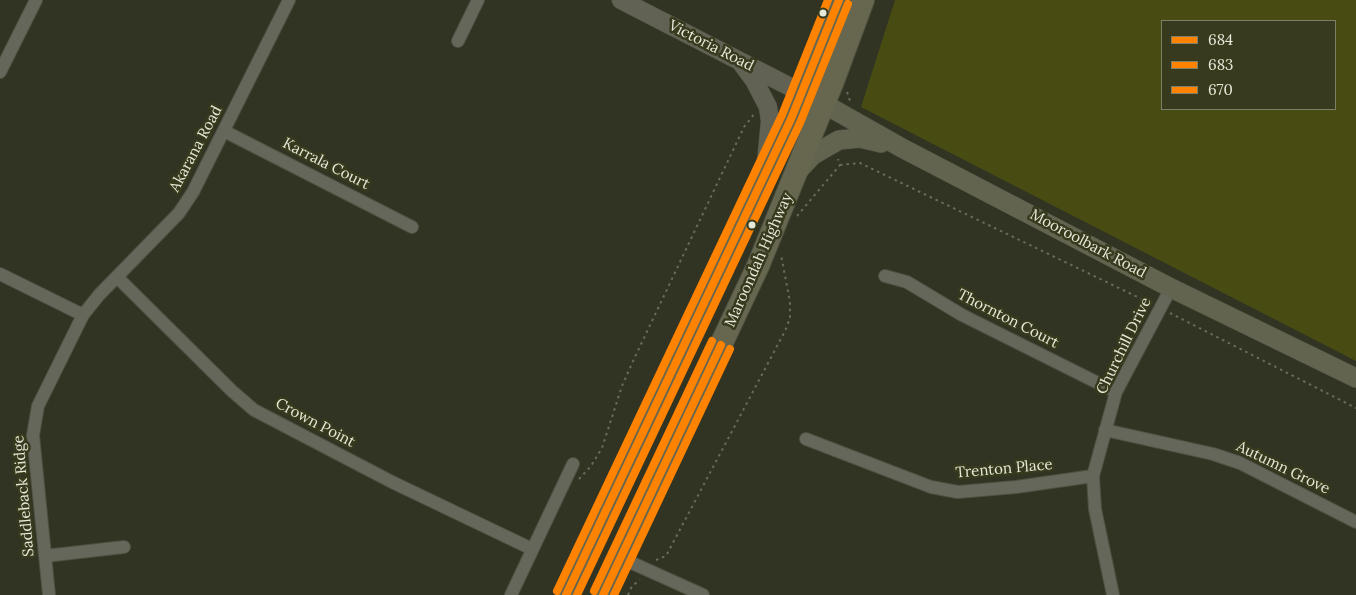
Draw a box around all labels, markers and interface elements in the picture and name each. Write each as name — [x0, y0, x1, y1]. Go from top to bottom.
unlabelled marker — [818, 8, 828, 18]
street label: Victoria Road — [665, 17, 757, 75]
legend — [1161, 20, 1336, 110]
text: 684 — [1208, 30, 1233, 49]
text: 683 — [1208, 55, 1233, 74]
text: 670 — [1208, 80, 1233, 99]
street label: Akarana Road — [166, 103, 226, 195]
street label: Karrala Court — [280, 134, 372, 194]
street label: Maroondah Highway — [721, 190, 797, 330]
street label: Mooroolbark Road — [1027, 206, 1149, 282]
unlabelled marker — [747, 220, 757, 230]
street label: Thornton Court — [954, 286, 1062, 352]
street label: Churchill Drive — [1093, 295, 1155, 397]
street label: Crown Point — [272, 395, 358, 451]
street label: Saddleback Ridge — [10, 435, 38, 557]
street label: Autumn Grove — [1233, 438, 1333, 498]
street label: Trenton Place — [955, 456, 1053, 482]

